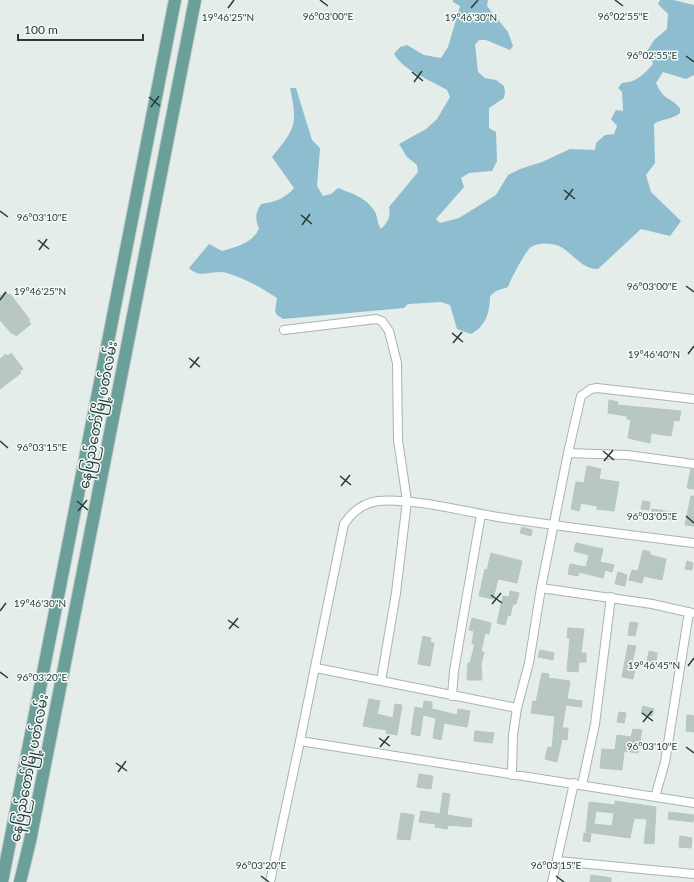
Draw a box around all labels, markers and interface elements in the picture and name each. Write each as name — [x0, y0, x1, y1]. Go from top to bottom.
text: 96°03'00"E — [303, 10, 353, 22]
text: 96°02'55"E — [598, 10, 648, 22]
text: 19°46'25"N — [202, 11, 254, 23]
text: 19°46'30"N — [445, 11, 497, 23]
scale bar — [18, 16, 143, 42]
text: 100 m — [24, 22, 58, 37]
text: 96°02'55"E — [627, 49, 677, 61]
text: 96°03'10"E — [17, 211, 67, 223]
text: 96°03'00"E — [627, 280, 677, 292]
text: 19°46'25"N — [14, 285, 66, 297]
street label: နေပြည်တော်မြို့ပတ်လမ်း — [74, 339, 124, 491]
text: 19°46'40"N — [628, 348, 680, 360]
text: 96°03'15"E — [17, 441, 67, 453]
text: 96°03'05"E — [627, 510, 677, 522]
text: 19°46'30"N — [14, 597, 66, 609]
text: 19°46'45"N — [628, 659, 680, 671]
text: 96°03'20"E — [17, 671, 67, 683]
street label: နေပြည်တော်မြို့ပတ်လမ်း — [5, 692, 55, 844]
text: 96°03'10"E — [627, 740, 677, 752]
text: 96°03'20"E — [236, 859, 286, 871]
text: 96°03'15"E — [531, 859, 581, 871]

